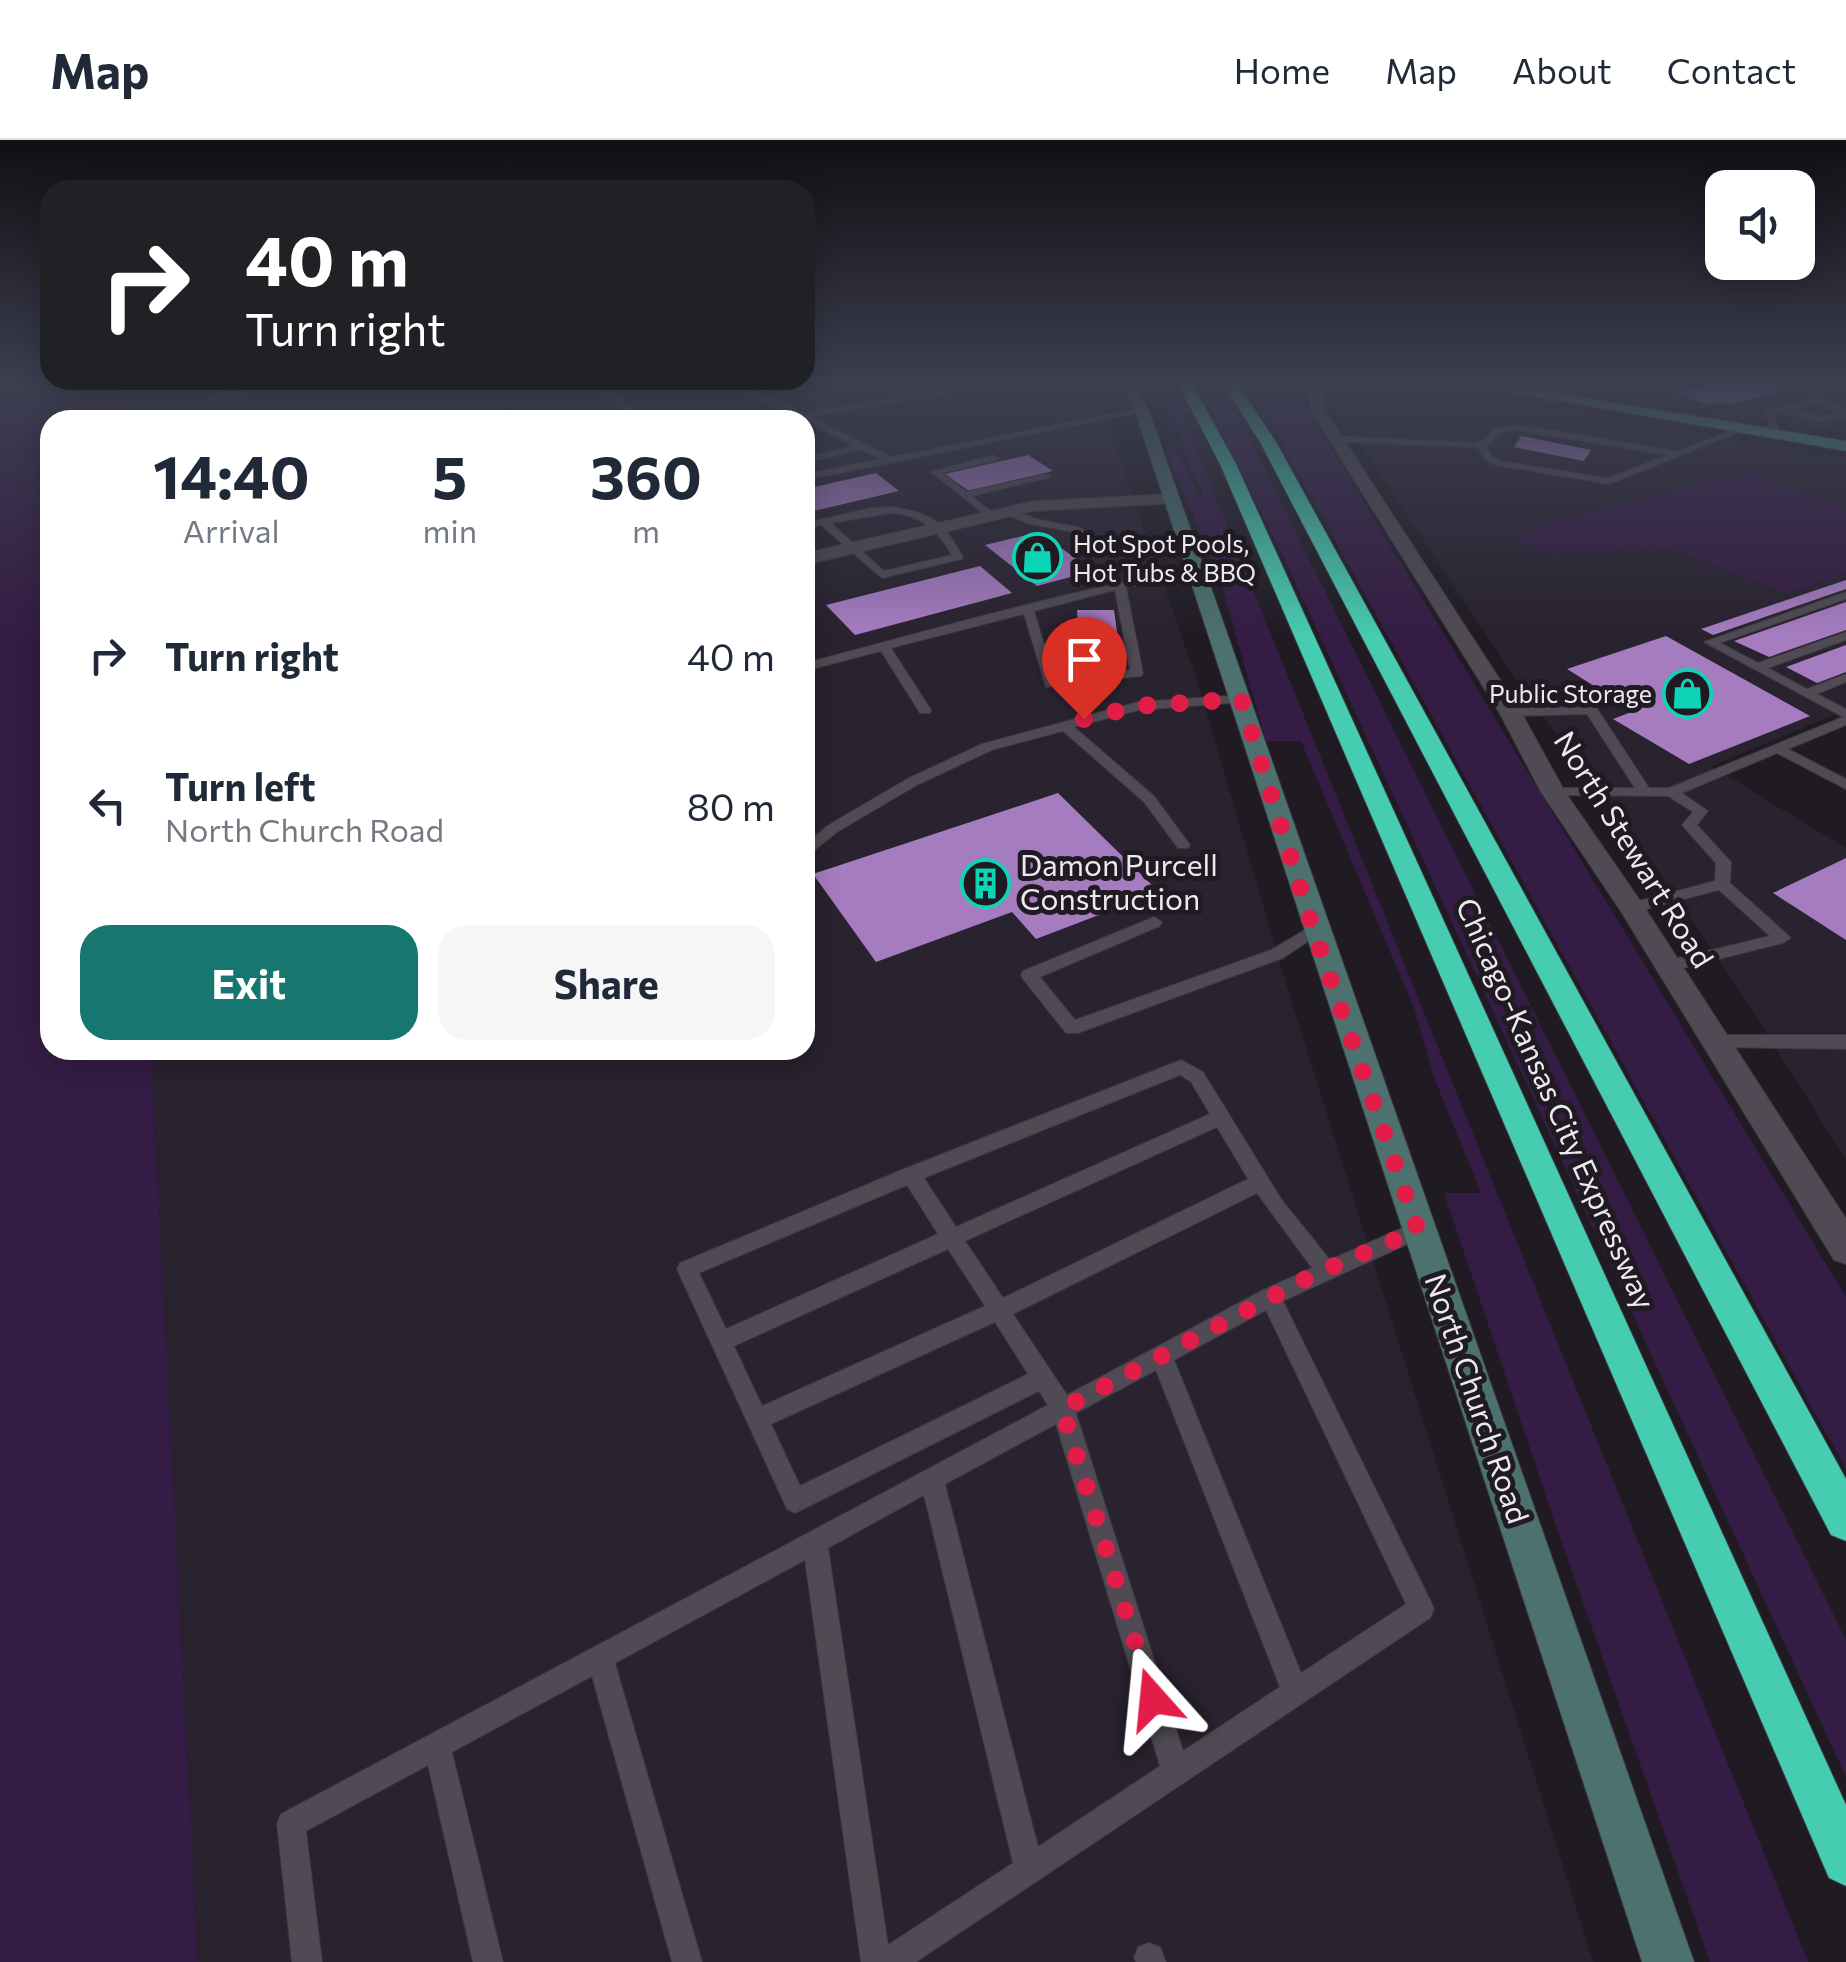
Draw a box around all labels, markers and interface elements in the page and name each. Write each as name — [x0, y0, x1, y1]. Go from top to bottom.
text: Map — [50, 40, 149, 99]
text: Home — [1234, 48, 1330, 91]
text: Map — [1385, 48, 1457, 91]
text: About — [1512, 48, 1612, 91]
text: Contact — [1667, 48, 1796, 91]
map controls — [1705, 170, 1815, 280]
button: sound — [1705, 170, 1815, 280]
text: 40 m — [245, 215, 409, 300]
icon: right — [80, 220, 210, 350]
text: Turn right — [245, 300, 446, 355]
text: 14:40 — [153, 438, 310, 511]
text: 5 — [432, 438, 467, 511]
text: 360 — [590, 438, 702, 511]
text: Arrival — [183, 510, 280, 550]
text: min — [423, 510, 477, 550]
text: m — [632, 510, 660, 550]
place label: Hot Spot Pools, Hot Tubs & BBQ — [1073, 528, 1256, 587]
shop icon: Hot Spot Pools, Hot Tubs & BBQ — [1012, 532, 1064, 584]
pin — [1042, 617, 1127, 720]
icon: right — [80, 628, 135, 683]
text: Turn right — [165, 632, 339, 679]
text: 40 m — [687, 632, 775, 679]
icon: arrive — [1057, 632, 1112, 687]
shop icon: Public Storage — [1661, 668, 1713, 720]
place label: Public Storage — [1489, 678, 1652, 708]
street label: North Stewart Road — [1547, 723, 1723, 974]
text: Turn left — [165, 762, 316, 809]
icon: left — [80, 778, 135, 833]
text: 80 m — [687, 782, 775, 829]
text: North Church Road — [165, 809, 444, 849]
place label: Damon Purcell Construction — [1020, 845, 1218, 916]
building icon: Damon Purcell Construction — [959, 857, 1011, 909]
street label: Chicago-Kansas City Expressway — [1450, 892, 1665, 1314]
button: Exit — [80, 925, 418, 1040]
button: Share — [438, 925, 775, 1040]
street label: North Church Road — [1418, 1269, 1538, 1528]
position arrow — [1101, 1647, 1205, 1751]

